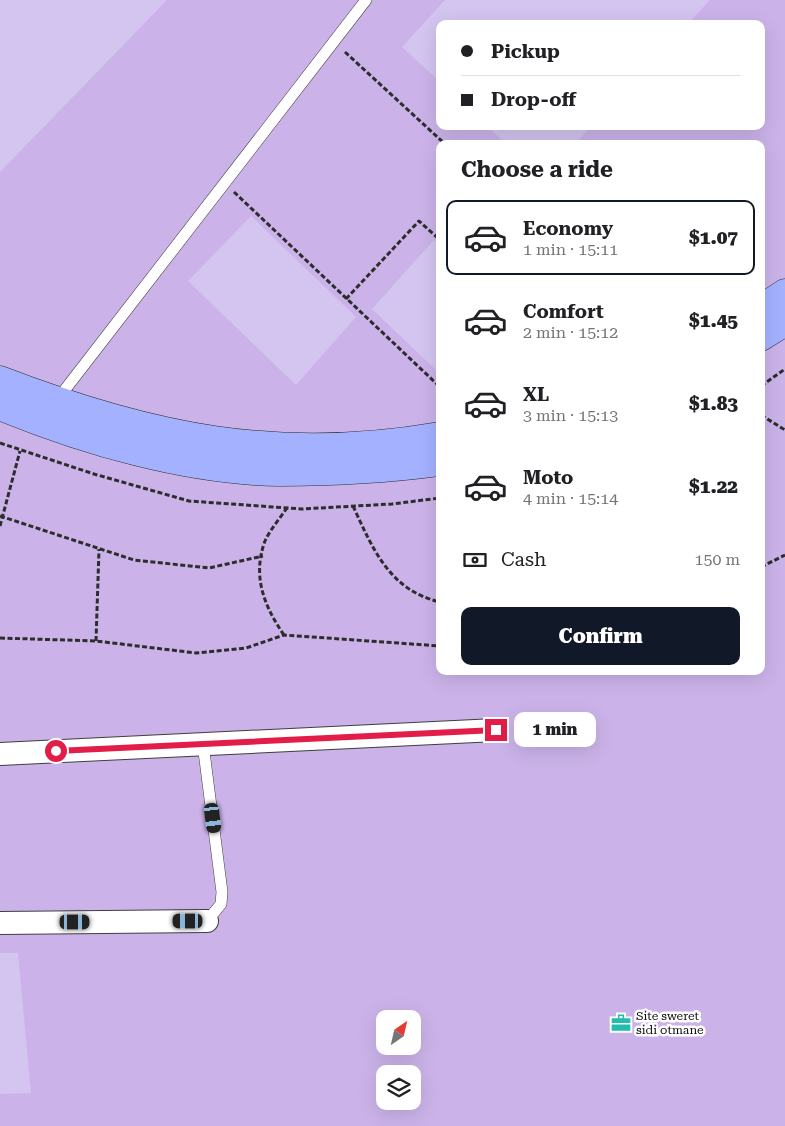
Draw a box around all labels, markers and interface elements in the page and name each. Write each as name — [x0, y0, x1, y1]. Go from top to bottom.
text: Pickup — [491, 40, 560, 63]
text: Drop-off — [491, 88, 576, 111]
text: Choose a ride — [461, 157, 613, 182]
icon: car — [463, 215, 508, 260]
text: Economy — [523, 217, 613, 240]
text: $1.07 — [689, 226, 738, 249]
text: 1 min · 15:11 — [523, 240, 618, 259]
icon: car — [463, 298, 508, 343]
text: Comfort — [523, 300, 604, 323]
text: $1.45 — [689, 309, 738, 332]
text: 2 min · 15:12 — [523, 323, 618, 342]
icon: car — [463, 381, 508, 426]
text: XL — [523, 383, 549, 406]
text: $1.83 — [689, 392, 738, 415]
text: 3 min · 15:13 — [523, 406, 618, 425]
icon: car — [463, 464, 508, 509]
text: Moto — [523, 466, 573, 489]
text: $1.22 — [689, 475, 738, 498]
text: 4 min · 15:14 — [523, 489, 618, 508]
icon: cash — [461, 546, 489, 574]
text: Cash — [501, 548, 546, 571]
text: 150 m — [694, 550, 740, 569]
button: Confirm — [461, 607, 740, 665]
callout: 1 min — [514, 712, 596, 748]
route end — [485, 719, 507, 741]
text: 1 min — [533, 720, 577, 739]
route start — [45, 740, 67, 762]
car — [203, 802, 222, 834]
car — [173, 914, 203, 929]
car — [60, 915, 90, 930]
place label: Site sweret sidi otmane — [636, 1009, 704, 1037]
north arrow — [376, 1010, 421, 1055]
map controls — [376, 1010, 421, 1110]
office icon: Site sweret sidi otmane — [610, 1012, 632, 1034]
button: layers — [376, 1065, 421, 1110]

